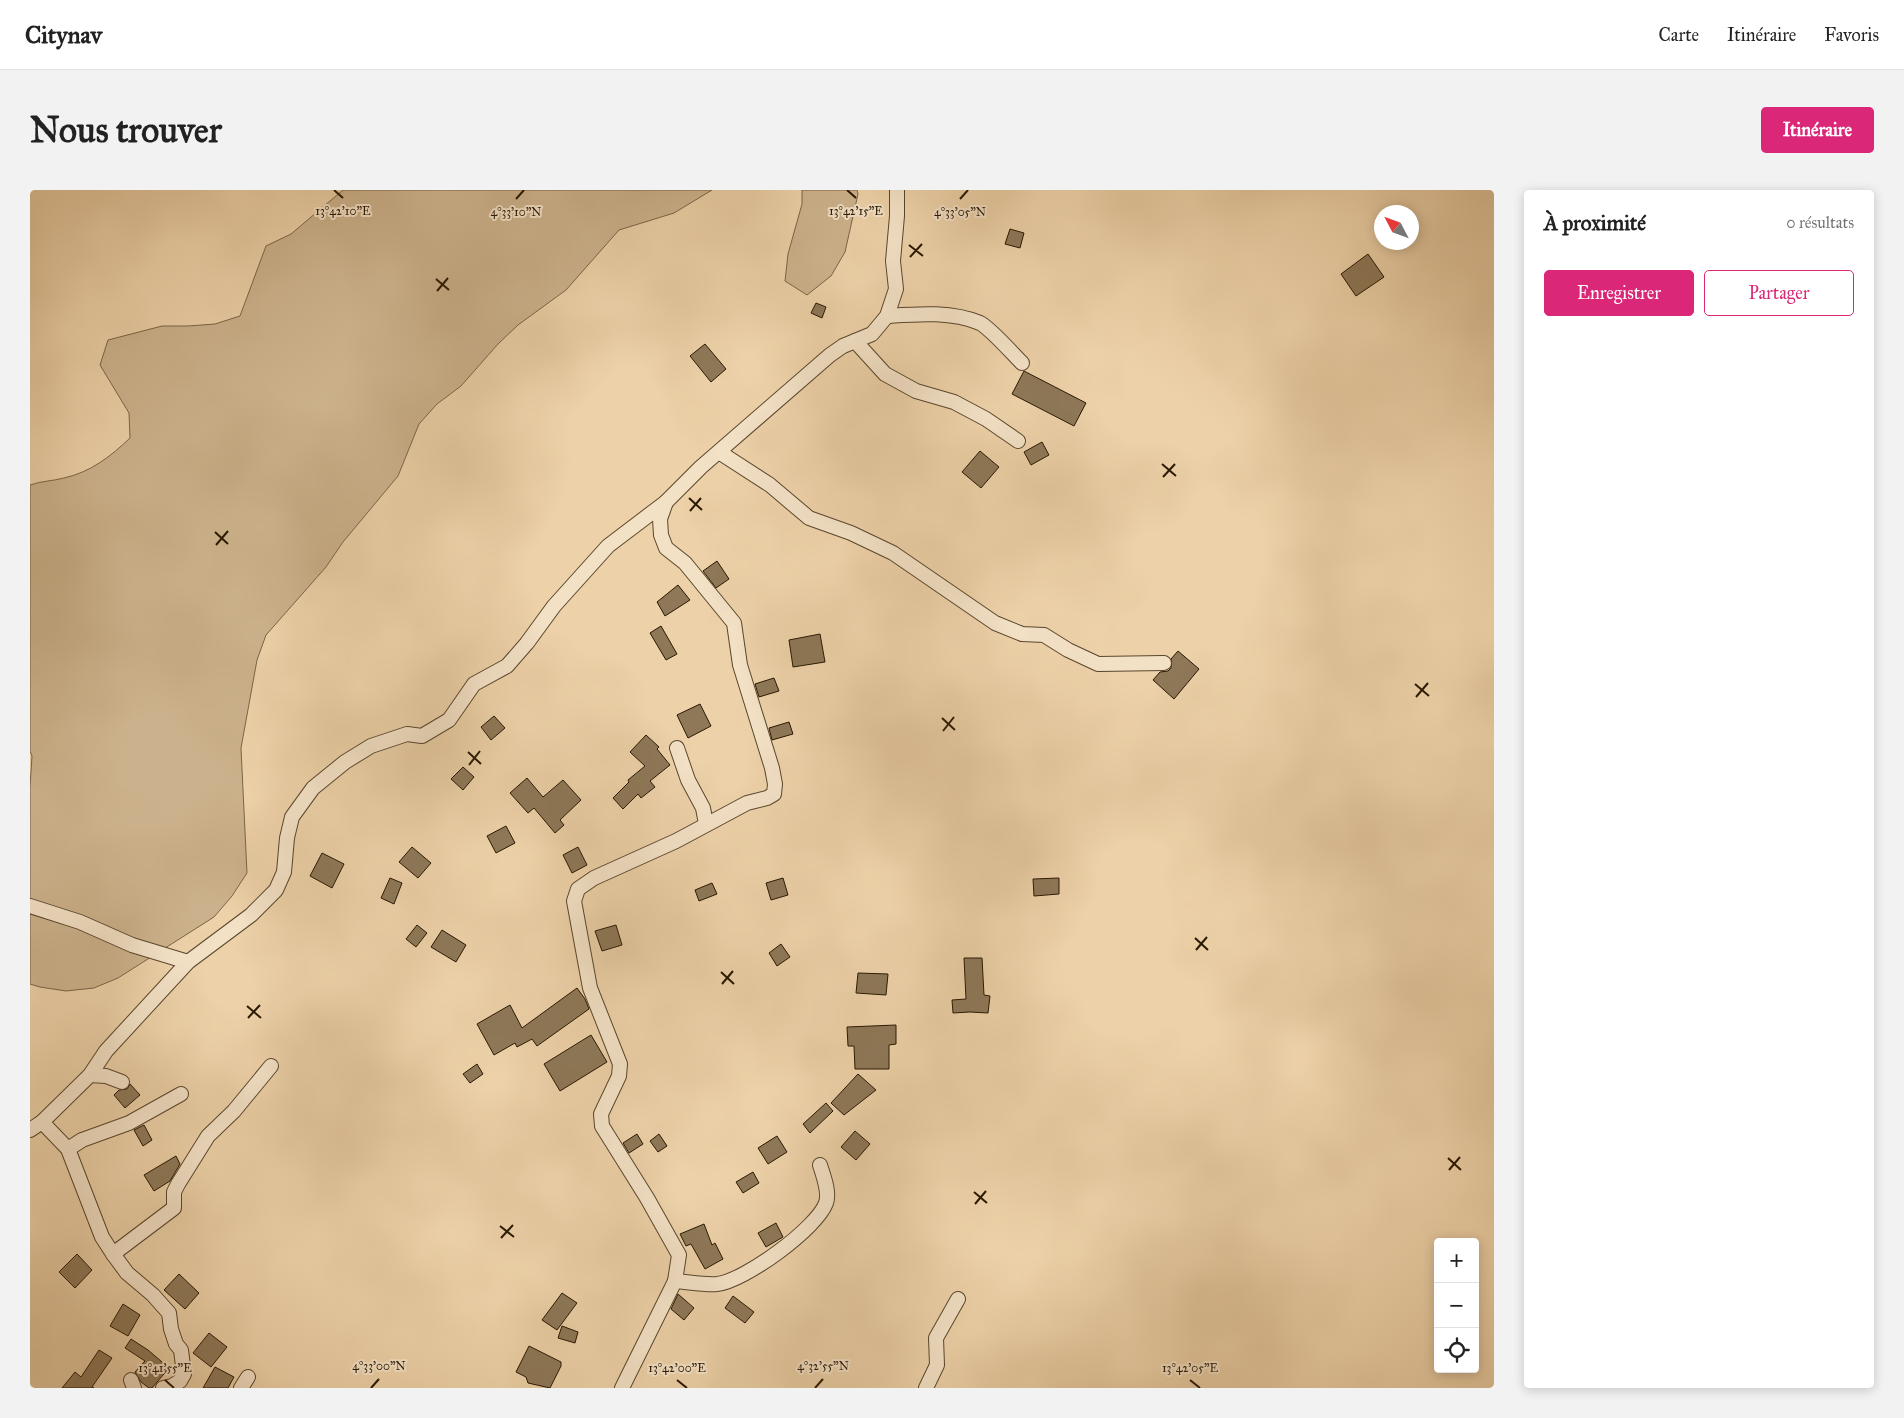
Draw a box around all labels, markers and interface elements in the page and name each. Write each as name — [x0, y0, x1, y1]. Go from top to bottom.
text: Citynav — [25, 20, 102, 50]
text: Carte — [1659, 24, 1699, 46]
text: Itinéraire — [1727, 24, 1796, 46]
text: Favoris — [1824, 24, 1879, 46]
button: Itinéraire — [1761, 107, 1874, 153]
text: Nous trouver — [30, 109, 222, 152]
text: 13°42'10"E — [315, 204, 371, 218]
text: 13°42'15"E — [829, 204, 883, 218]
text: 4°33'10"N — [490, 205, 542, 219]
text: 4°33'05"N — [934, 205, 986, 219]
north arrow — [1374, 205, 1419, 250]
text: À proximité — [1544, 210, 1646, 236]
text: 0 résultats — [1786, 213, 1854, 232]
button: Enregistrer — [1544, 270, 1694, 316]
button: Partager — [1704, 270, 1854, 316]
map controls — [1434, 1238, 1479, 1373]
button: + — [1434, 1238, 1479, 1283]
button: − — [1434, 1283, 1479, 1328]
button: locate — [1434, 1328, 1479, 1373]
text: 4°33'00"N — [352, 1359, 406, 1373]
text: 4°32'55"N — [797, 1359, 849, 1373]
text: 13°41'55"E — [138, 1361, 192, 1375]
text: 13°42'00"E — [648, 1361, 706, 1375]
text: 13°42'05"E — [1162, 1361, 1219, 1375]

